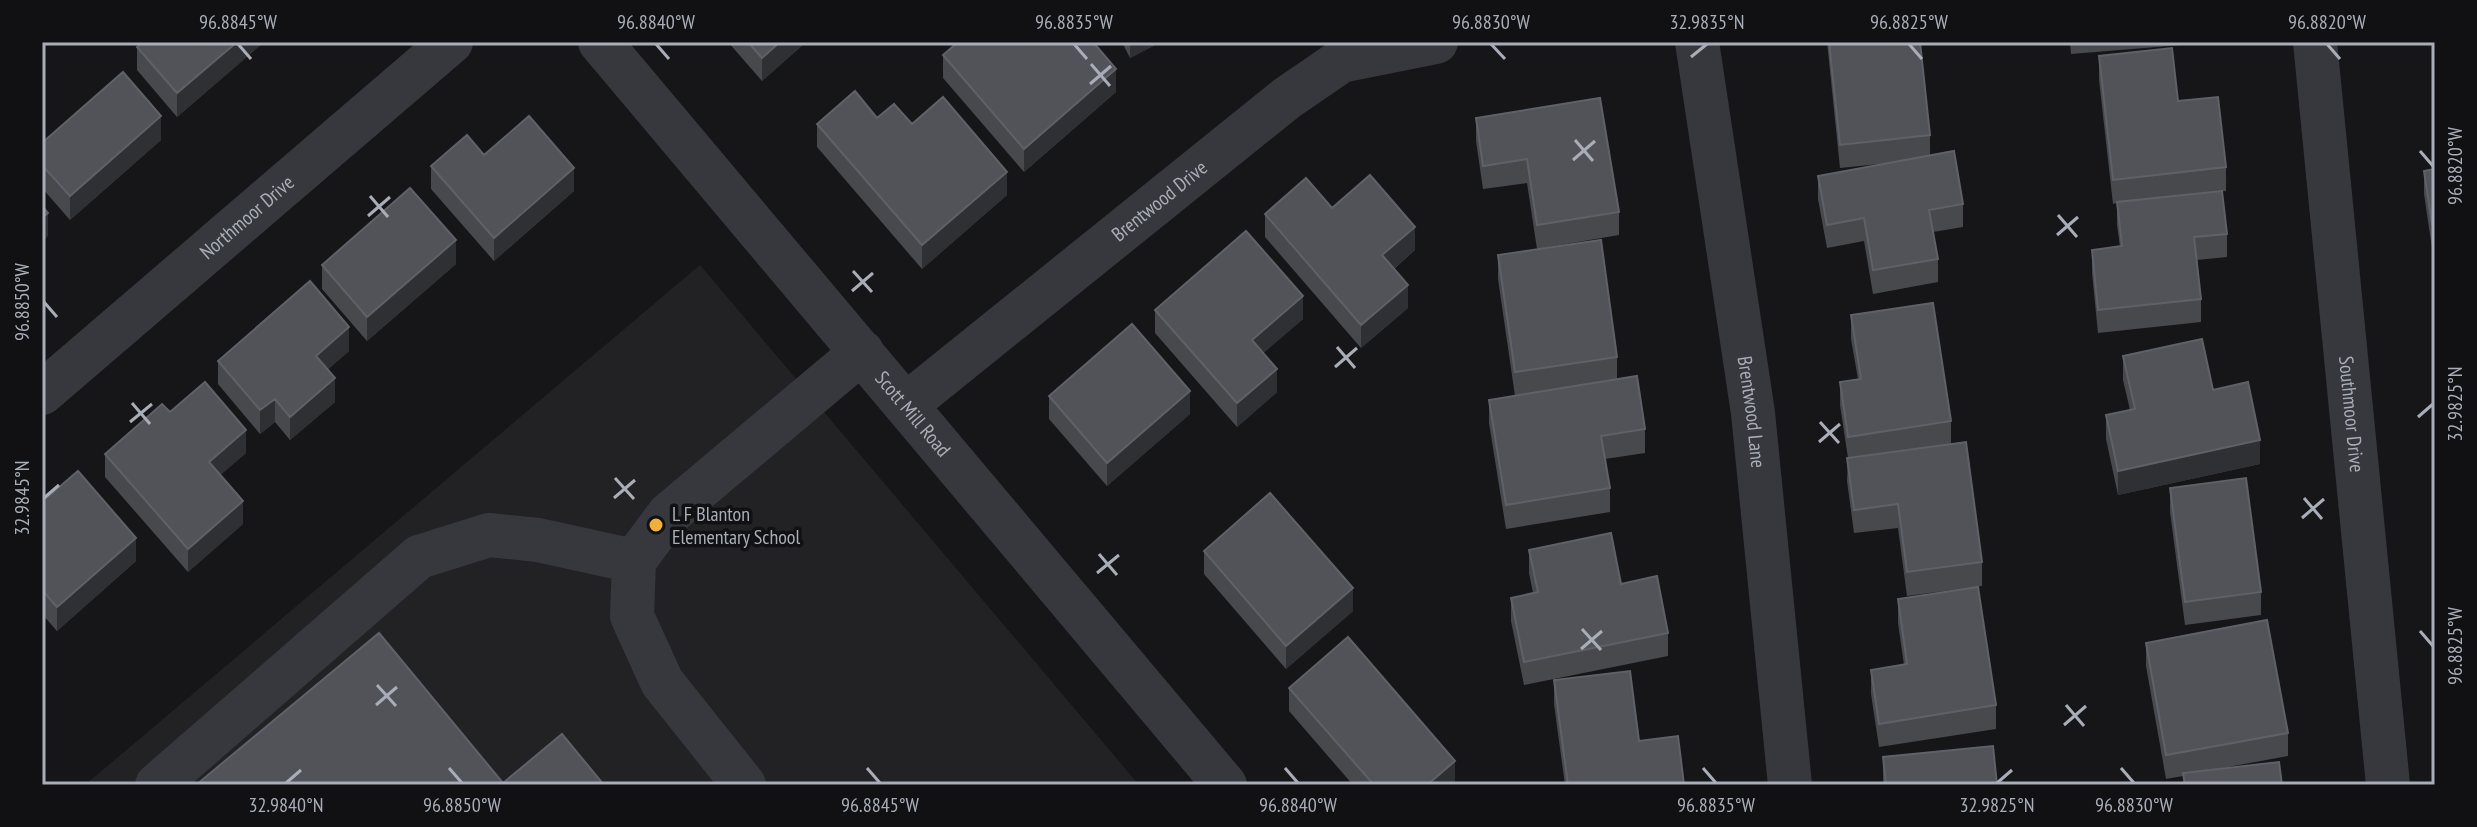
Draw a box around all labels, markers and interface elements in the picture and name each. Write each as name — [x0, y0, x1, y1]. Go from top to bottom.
text: 96.8845°W — [199, 9, 277, 35]
text: 96.8840°W — [617, 9, 695, 35]
text: 96.8835°W — [1035, 9, 1113, 35]
text: 96.8830°W — [1452, 9, 1530, 35]
text: 32.9835°N — [1669, 9, 1745, 35]
text: 96.8825°W — [1870, 9, 1948, 35]
text: 96.8820°W — [2288, 9, 2366, 35]
text: 96.8820°W — [2442, 127, 2468, 205]
street label: Brentwood Drive — [1106, 154, 1213, 247]
street label: Northmoor Drive — [194, 169, 299, 265]
text: 96.8850°W — [9, 263, 35, 341]
street label: Brentwood Lane — [1732, 354, 1771, 469]
street label: Southmoor Drive — [2333, 355, 2370, 474]
street label: Scott Mill Road — [869, 366, 956, 462]
text: 32.9825°N — [2442, 366, 2468, 442]
text: 32.9845°N — [9, 460, 35, 536]
place label: L F Blanton Elementary School — [672, 501, 800, 550]
marker: L F Blanton Elementary School — [647, 516, 665, 534]
text: 96.8825°W — [2442, 607, 2468, 685]
text: 32.9840°N — [248, 792, 324, 818]
text: 96.8850°W — [423, 792, 501, 818]
text: 96.8845°W — [841, 792, 919, 818]
text: 96.8840°W — [1259, 792, 1337, 818]
text: 96.8835°W — [1677, 792, 1755, 818]
text: 32.9825°N — [1959, 792, 2035, 818]
text: 96.8830°W — [2095, 792, 2173, 818]

